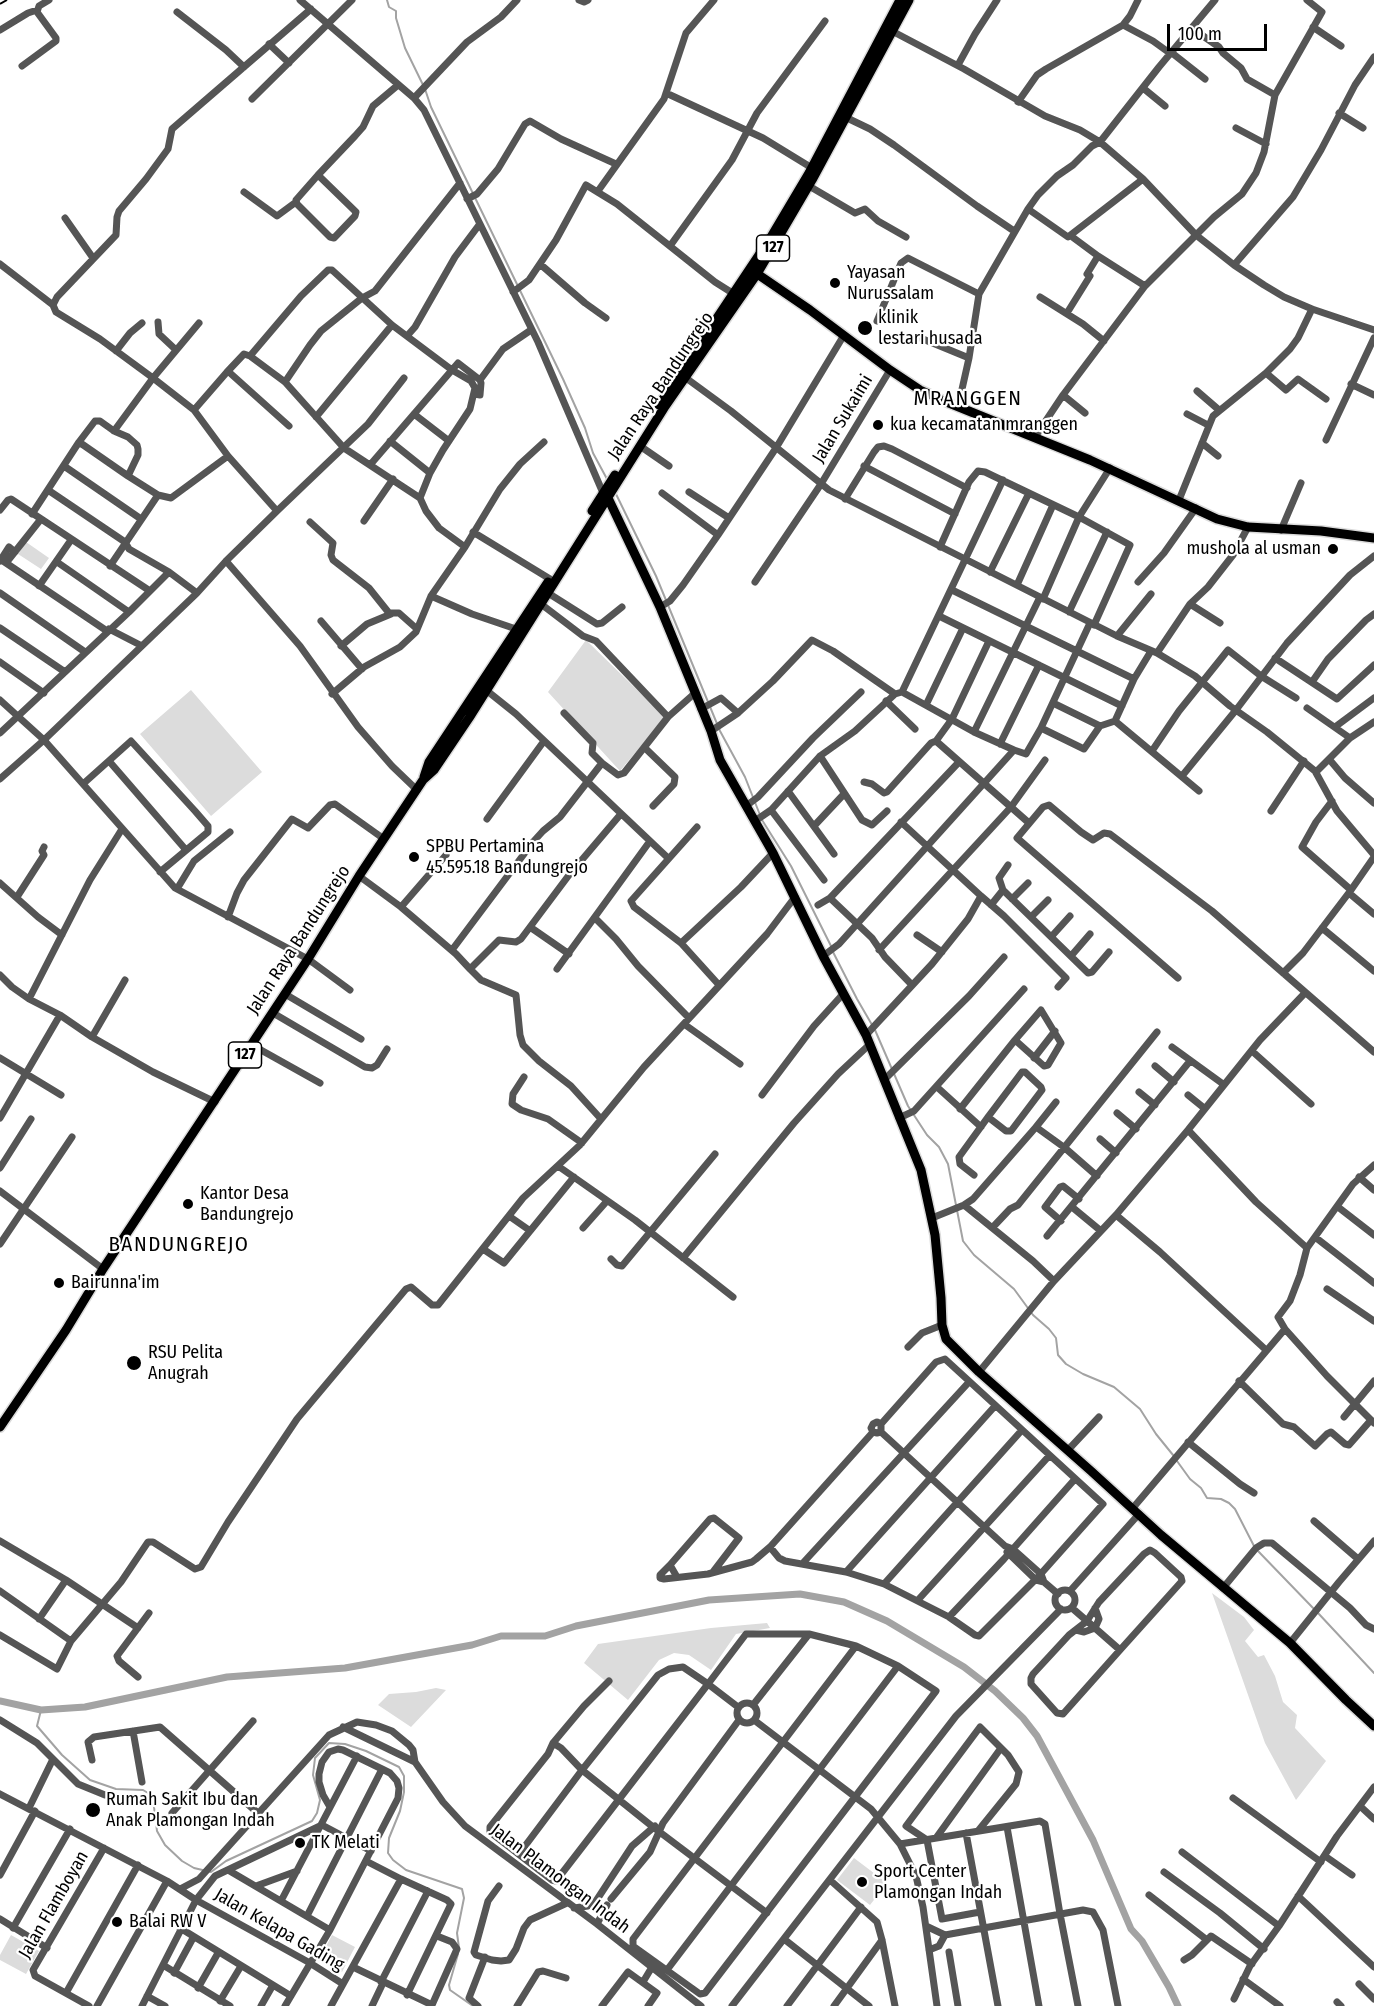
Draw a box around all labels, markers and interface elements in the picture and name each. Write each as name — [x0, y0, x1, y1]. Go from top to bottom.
scale bar — [1170, 12, 1270, 50]
text: 100 m — [1178, 23, 1222, 45]
road number: 127 — [756, 235, 790, 261]
place label: Yayasan Nurussalam — [847, 262, 934, 304]
marker: Yayasan Nurussalam — [828, 276, 842, 290]
place label: klinik lestari husada — [878, 307, 983, 350]
street label: Jalan Raya Bandungrejo — [604, 308, 718, 464]
marker: klinik lestari husada — [856, 319, 874, 337]
street label: Jalan Sukaimi — [808, 371, 878, 467]
district label: MRANGGEN — [914, 386, 1022, 412]
place label: kua kecamatan mranggen — [890, 414, 1078, 436]
marker: kua kecamatan mranggen — [871, 418, 885, 432]
place label: mushola al usman — [1187, 538, 1321, 560]
marker: mushola al usman — [1326, 542, 1340, 556]
place label: SPBU Pertamina 45.595.18 Bandungrejo — [426, 836, 588, 878]
marker: SPBU Pertamina 45.595.18 Bandungrejo — [407, 850, 421, 864]
street label: Jalan Raya Bandungrejo — [243, 861, 355, 1019]
road number: 127 — [228, 1042, 262, 1068]
place label: Kantor Desa Bandungrejo — [200, 1183, 294, 1226]
marker: Kantor Desa Bandungrejo — [181, 1197, 195, 1211]
district label: BANDUNGREJO — [108, 1232, 250, 1258]
place label: Bairunna'im — [71, 1272, 160, 1294]
marker: Bairunna'im — [52, 1276, 66, 1290]
place label: RSU Pelita Anugrah — [148, 1342, 223, 1384]
marker: RSU Pelita Anugrah — [125, 1354, 143, 1372]
place label: Rumah Sakit Ibu dan Anak Plamongan Indah — [106, 1789, 275, 1832]
marker: Rumah Sakit Ibu dan Anak Plamongan Indah — [84, 1801, 102, 1819]
street label: Jalan Plamongan Indah — [486, 1819, 634, 1939]
place label: TK Melati — [312, 1832, 380, 1854]
marker: TK Melati — [293, 1836, 307, 1850]
street label: Jalan Flamboyan — [14, 1847, 94, 1963]
place label: Sport Center Plamongan Indah — [874, 1861, 1002, 1904]
marker: Sport Center Plamongan Indah — [855, 1875, 869, 1889]
street label: Jalan Kelapa Gading — [210, 1884, 348, 1976]
place label: Balai RW V — [129, 1911, 206, 1933]
marker: Balai RW V — [110, 1915, 124, 1929]

